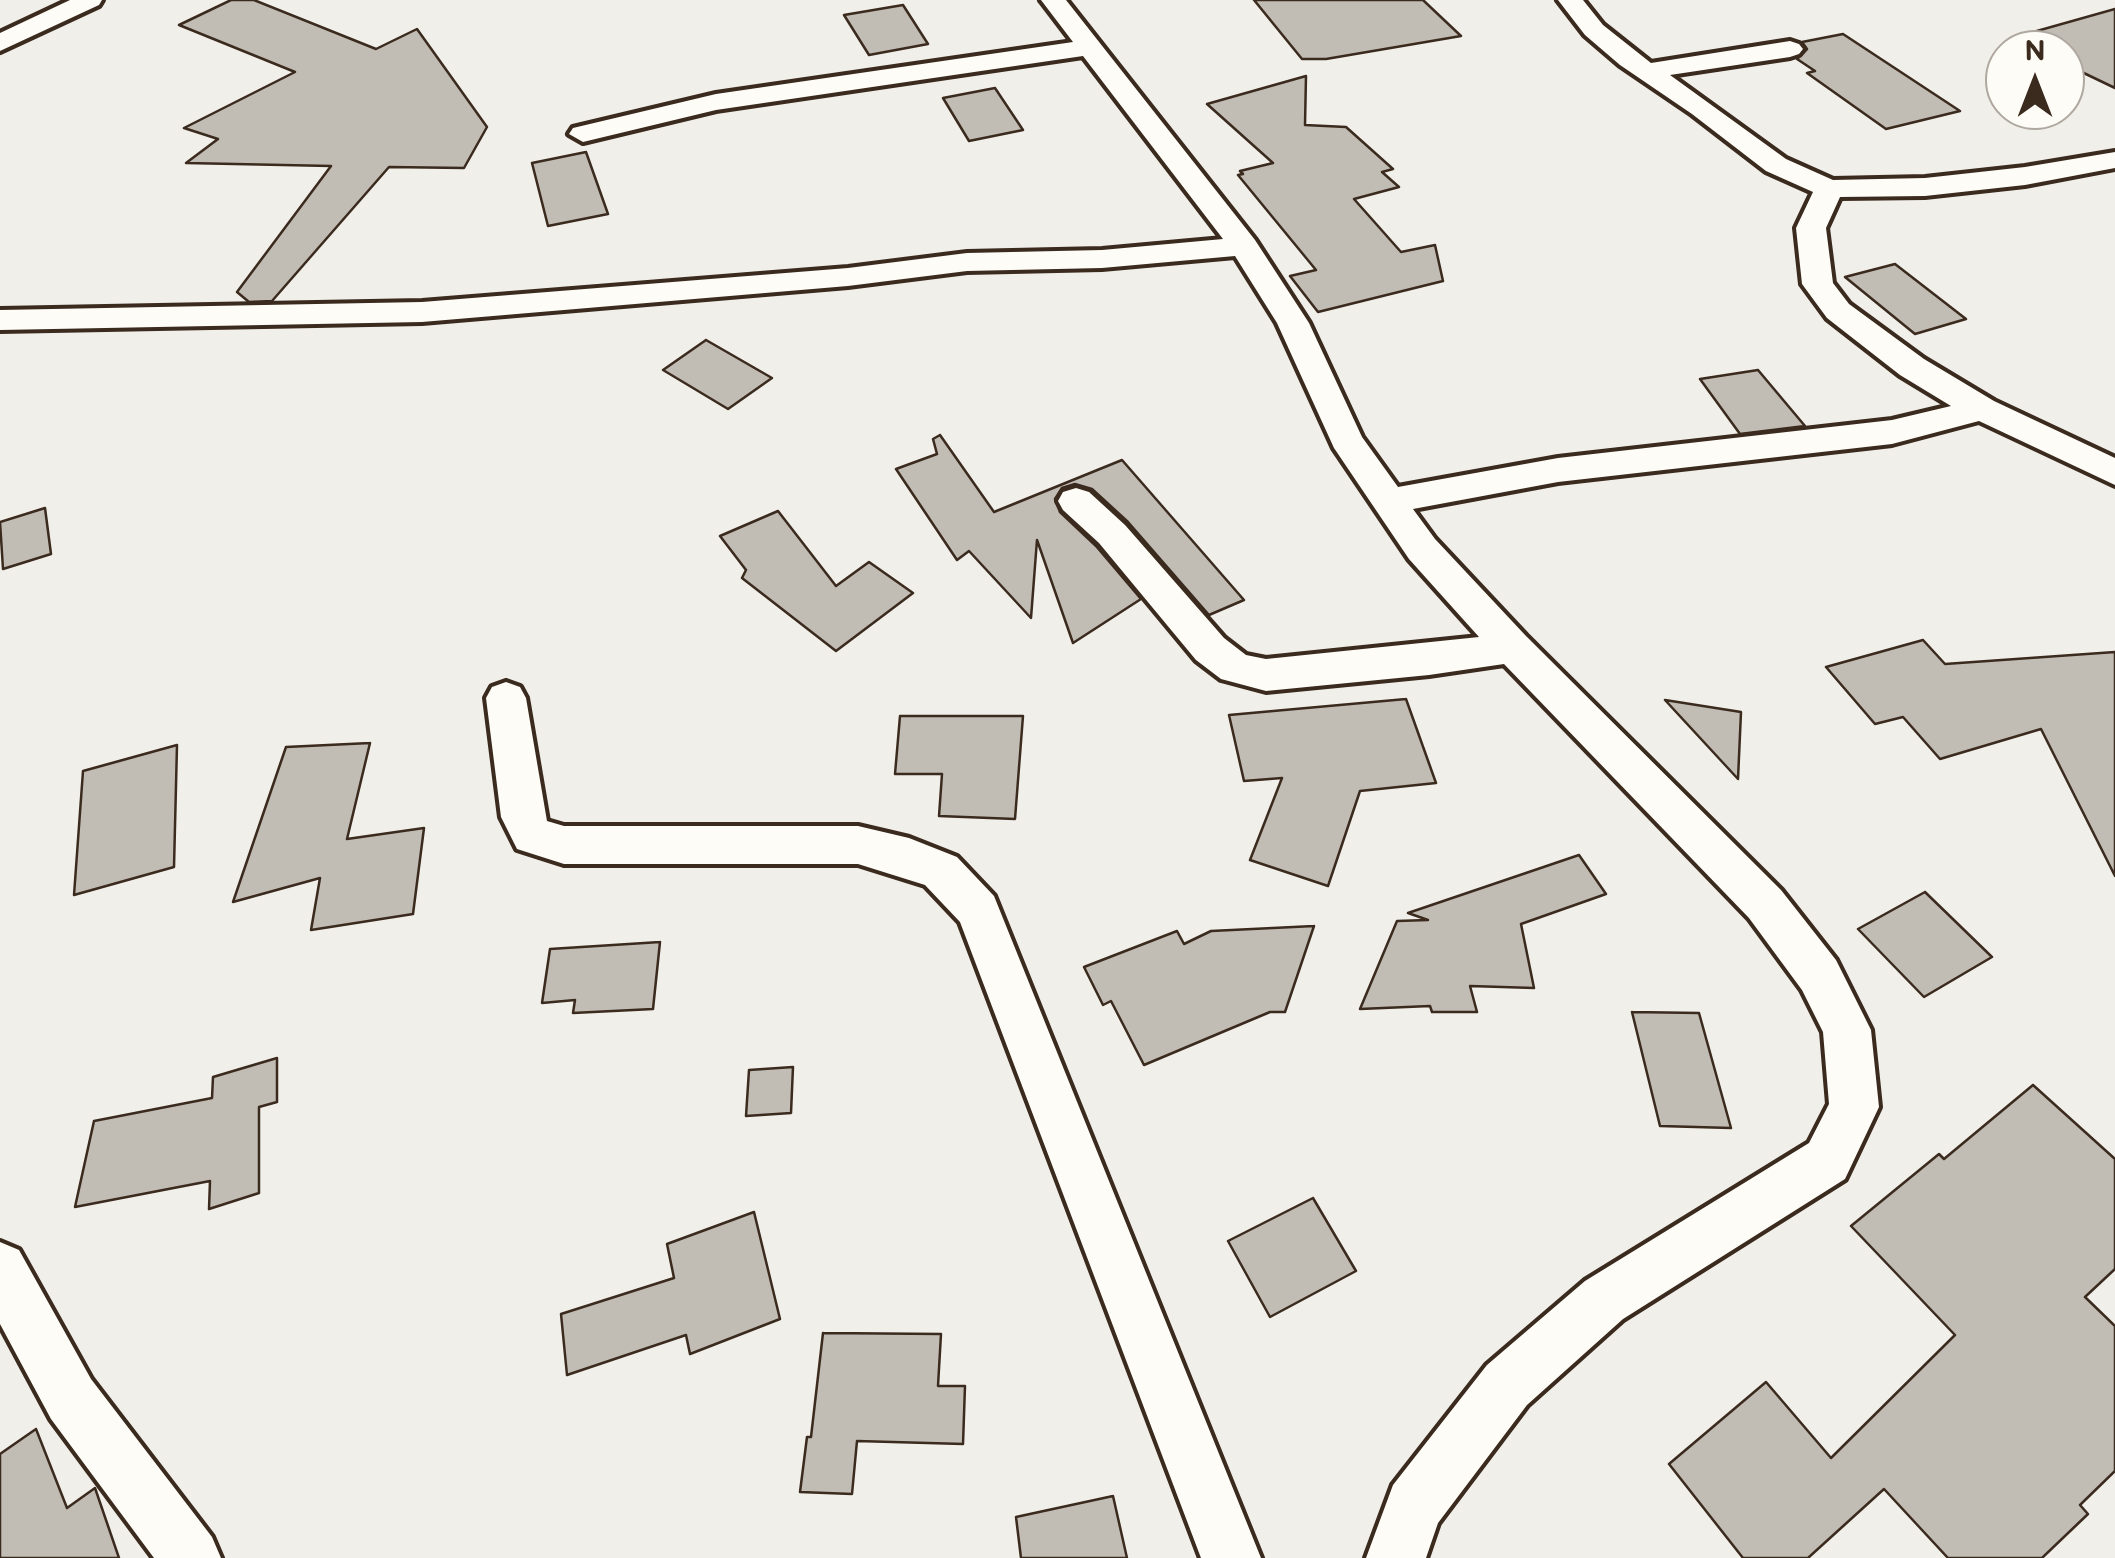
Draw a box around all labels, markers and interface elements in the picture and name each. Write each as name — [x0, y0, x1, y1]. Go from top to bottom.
north arrow — [1985, 30, 2085, 130]
text: N — [2024, 35, 2046, 68]

